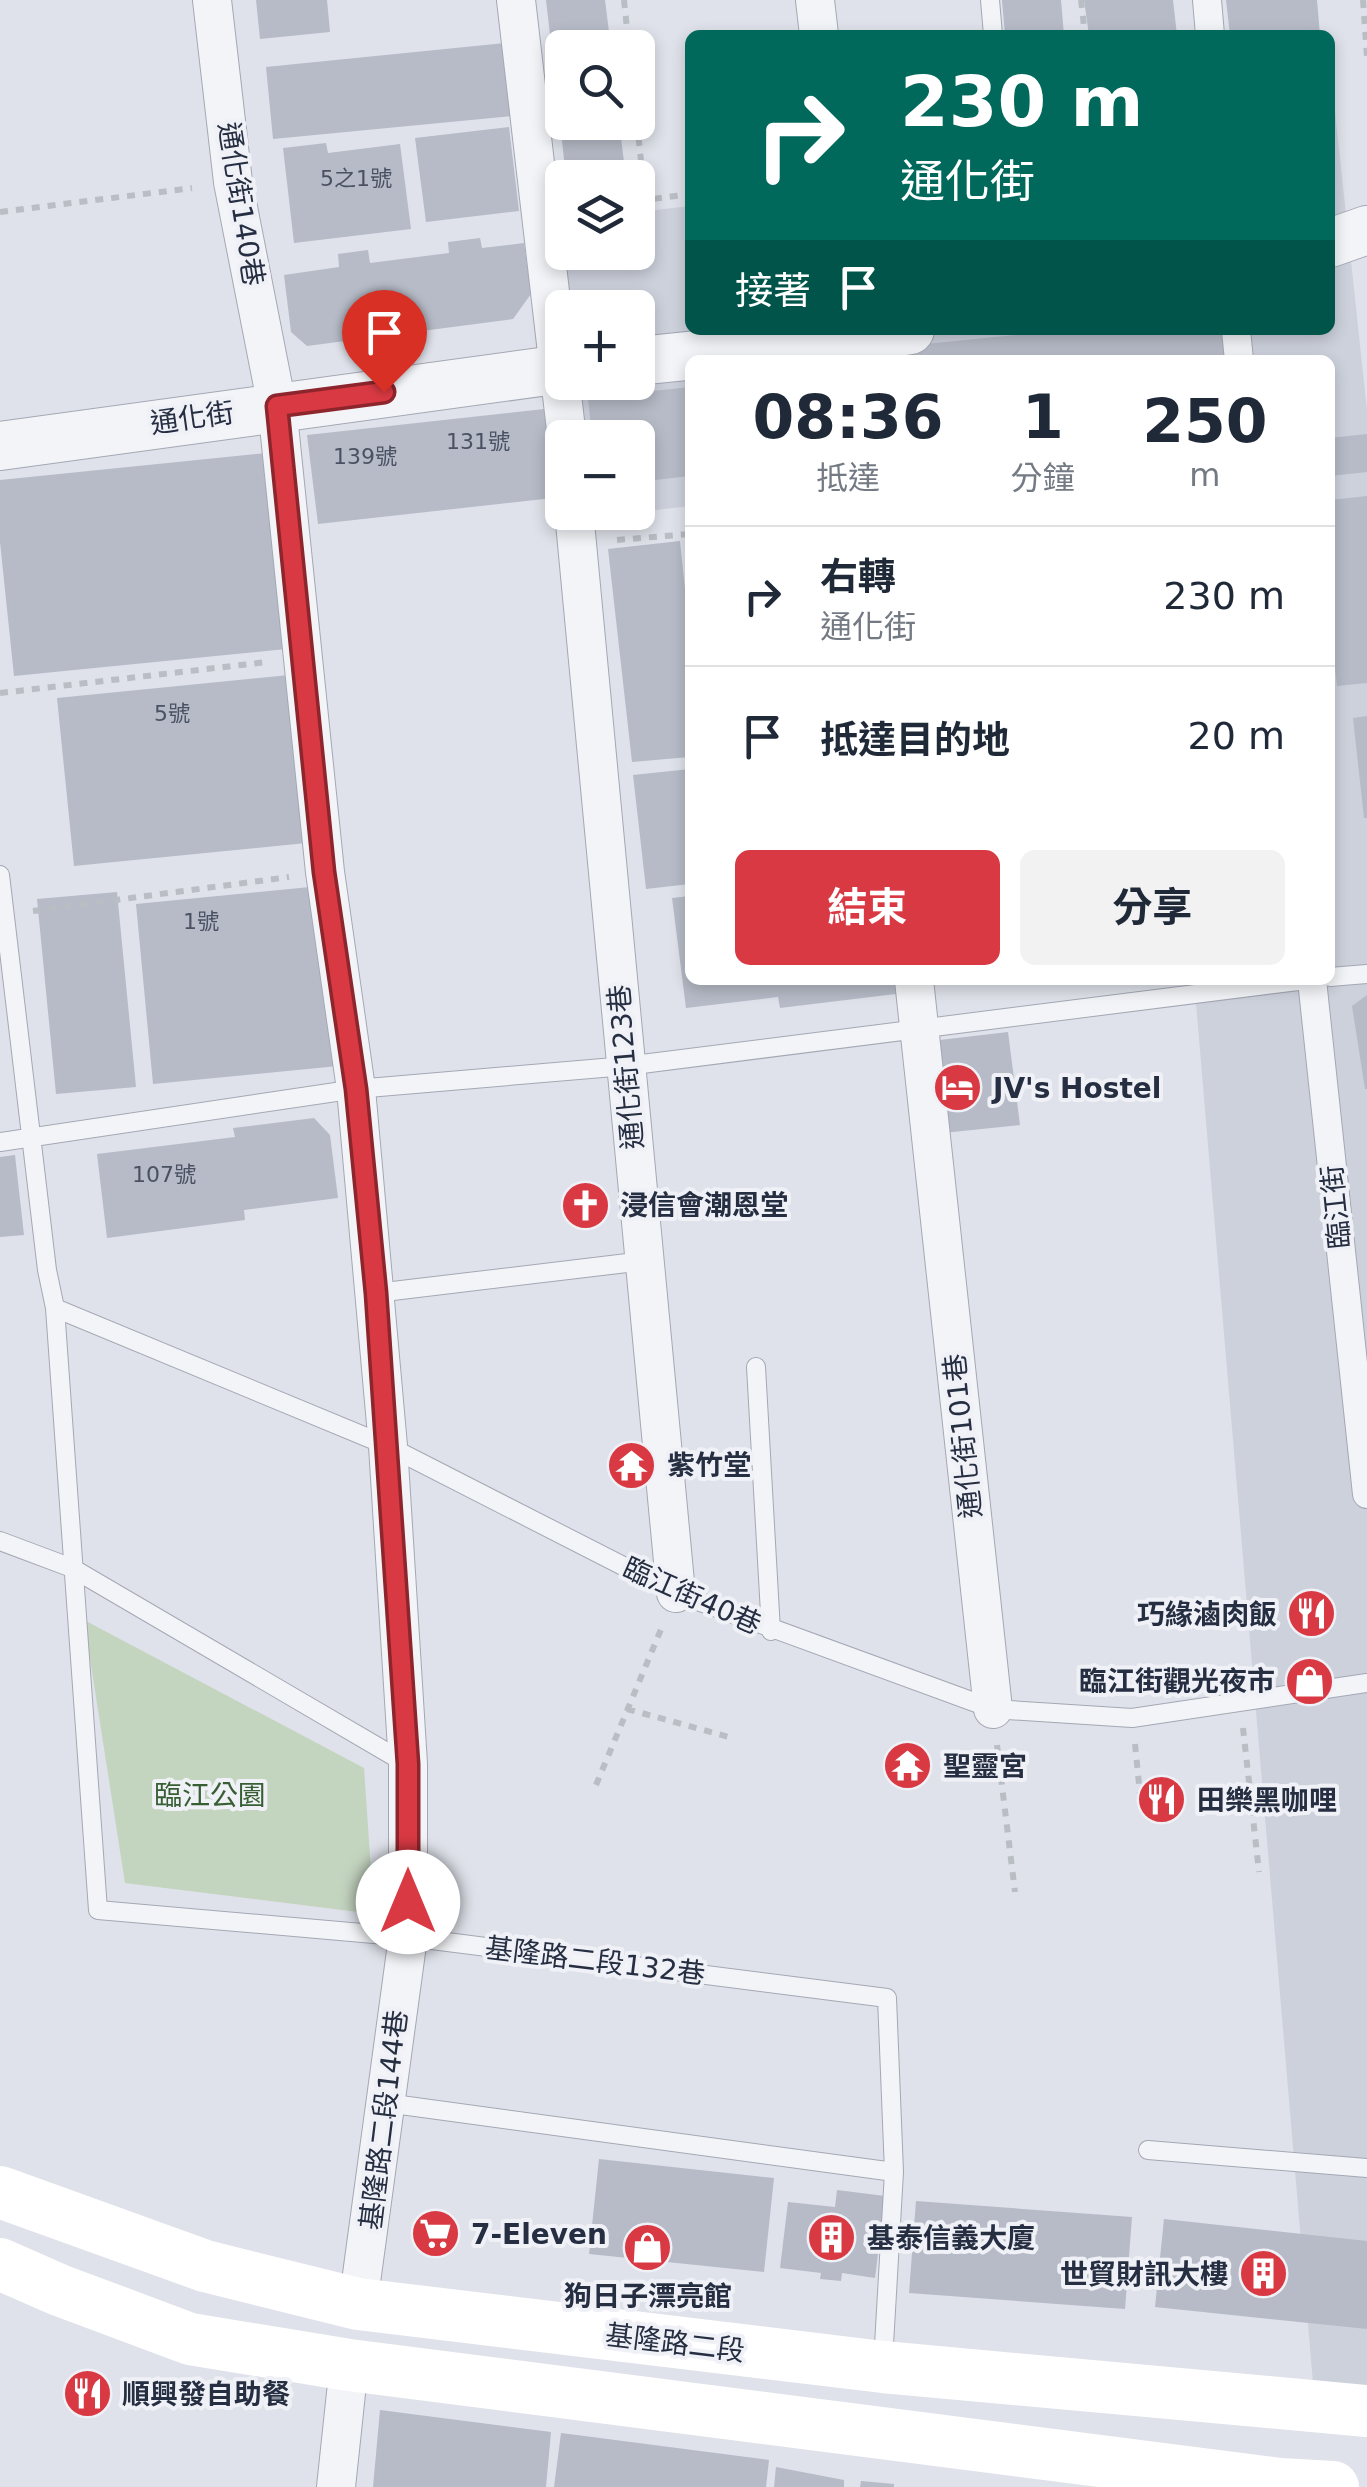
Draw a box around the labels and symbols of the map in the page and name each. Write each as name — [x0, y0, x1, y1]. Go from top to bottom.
street label: 通化街140巷 — [212, 120, 270, 288]
house number: 5之1號 — [320, 166, 392, 191]
pin — [342, 290, 427, 393]
street label: 通化街 — [148, 396, 236, 440]
house number: 131號 — [446, 429, 510, 454]
house number: 139號 — [333, 444, 397, 469]
house number: 5號 — [154, 701, 190, 726]
house number: 1號 — [183, 909, 219, 934]
street label: 通化街123巷 — [602, 983, 650, 1151]
hotel icon: JV's Hostel — [932, 1062, 984, 1114]
place label: JV's Hostel — [991, 1072, 1161, 1105]
house number: 107號 — [132, 1162, 196, 1187]
street label: 臨江街 — [1315, 1163, 1357, 1251]
church icon: 浸信會潮恩堂 — [559, 1179, 611, 1231]
place label: 浸信會潮恩堂 — [620, 1189, 788, 1222]
street label: 通化街101巷 — [938, 1352, 988, 1520]
temple icon: 紫竹堂 — [606, 1439, 658, 1491]
place label: 紫竹堂 — [667, 1449, 751, 1482]
street label: 臨江街40巷 — [618, 1551, 766, 1641]
restaurant icon: 巧緣滷肉飯 — [1286, 1588, 1338, 1640]
place label: 巧緣滷肉飯 — [1137, 1598, 1277, 1631]
shop icon: 臨江街觀光夜市 — [1284, 1655, 1336, 1707]
place label: 臨江街觀光夜市 — [1079, 1665, 1275, 1698]
temple icon: 聖靈宮 — [882, 1740, 934, 1792]
place label: 聖靈宮 — [943, 1750, 1027, 1783]
restaurant icon: 田樂黑咖哩 — [1136, 1774, 1188, 1826]
park label: 臨江公園 — [154, 1779, 266, 1812]
place label: 田樂黑咖哩 — [1197, 1784, 1337, 1817]
position arrow — [356, 1850, 460, 1954]
street label: 基隆路二段132巷 — [483, 1931, 707, 1991]
street label: 基隆路二段144巷 — [354, 2008, 414, 2232]
supermarket icon: 7-Eleven — [410, 2208, 462, 2260]
building icon: 基泰信義大廈 — [806, 2212, 858, 2264]
place label: 7-Eleven — [471, 2218, 607, 2251]
shop icon: 狗日子漂亮館 — [622, 2222, 674, 2274]
place label: 基泰信義大廈 — [867, 2222, 1035, 2255]
building icon: 世貿財訊大樓 — [1237, 2248, 1289, 2300]
place label: 世貿財訊大樓 — [1060, 2258, 1228, 2291]
place label: 狗日子漂亮館 — [564, 2280, 732, 2313]
street label: 基隆路二段 — [604, 2318, 746, 2368]
restaurant icon: 順興發自助餐 — [61, 2368, 113, 2420]
place label: 順興發自助餐 — [122, 2378, 290, 2411]

